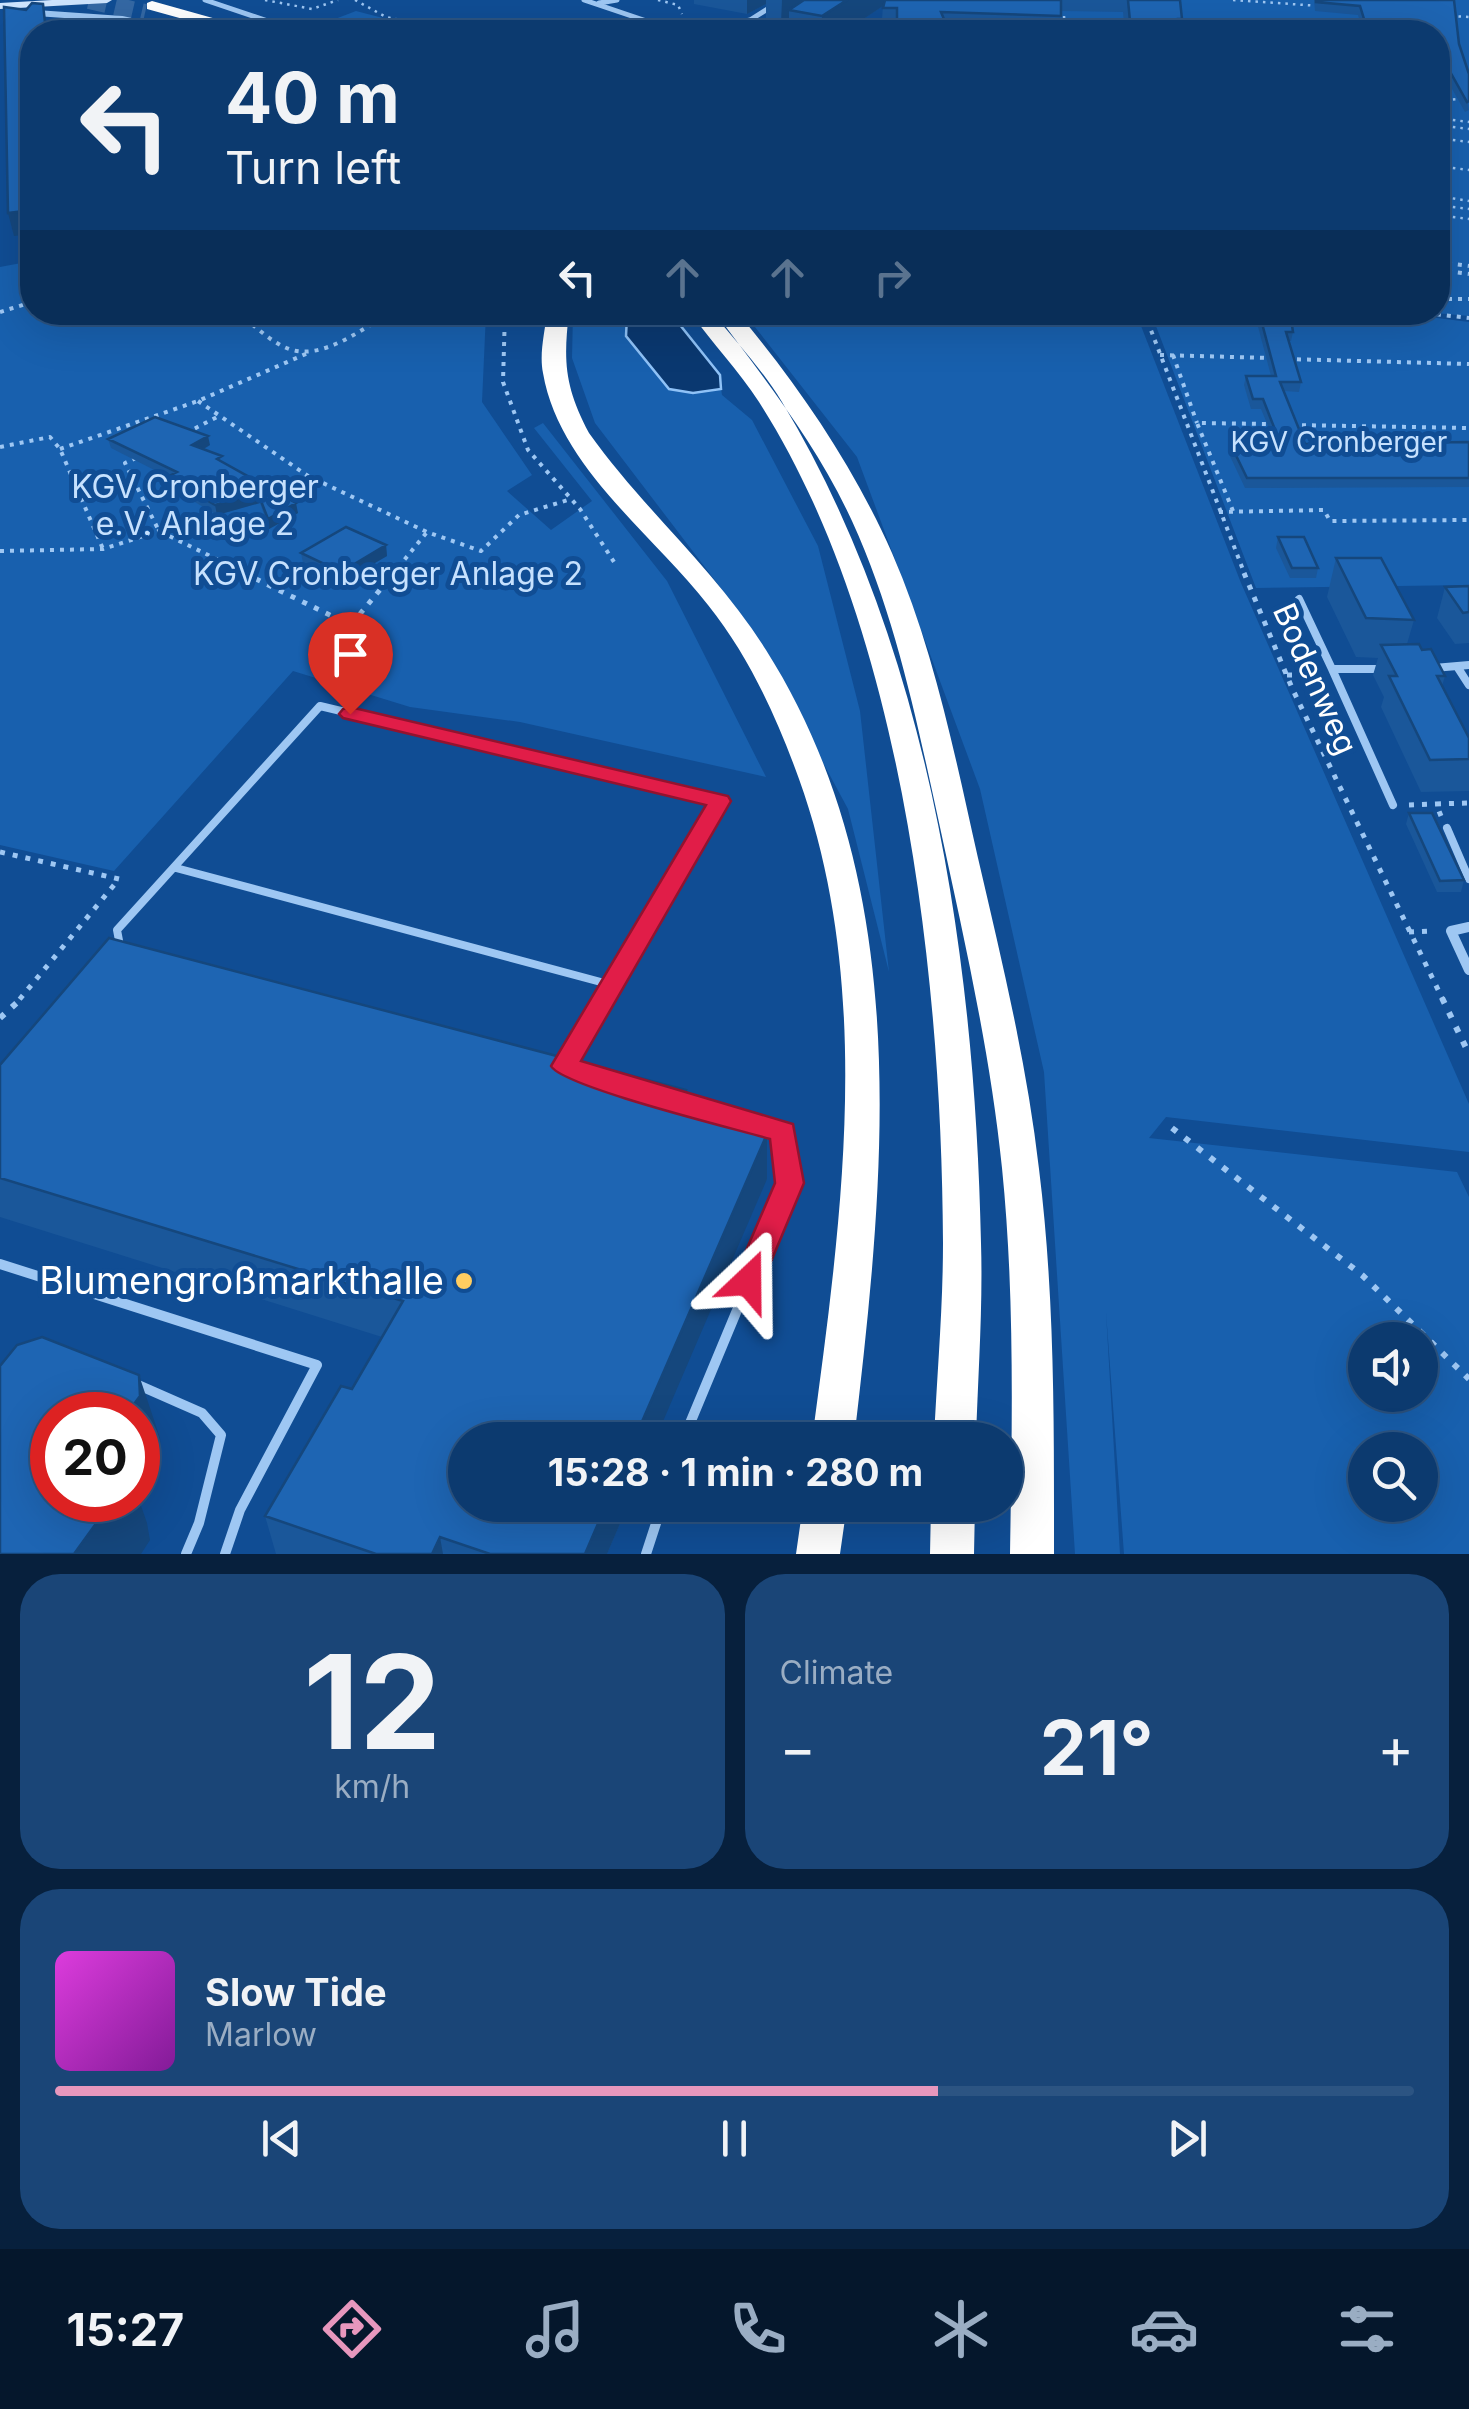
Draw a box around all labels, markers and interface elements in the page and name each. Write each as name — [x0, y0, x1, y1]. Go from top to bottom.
text: 40 m — [225, 55, 400, 140]
icon: left — [60, 60, 190, 190]
text: Turn left — [225, 140, 401, 195]
icon: left — [550, 250, 605, 305]
icon: ahead — [655, 250, 710, 305]
icon: ahead — [760, 250, 815, 305]
icon: right — [865, 250, 920, 305]
park label: KGV Cronberger — [1231, 425, 1447, 459]
park label: KGV Cronberger e.V. Anlage 2 — [71, 467, 319, 543]
park label: KGV Cronberger Anlage 2 — [193, 554, 583, 593]
street label: Bodenweg — [1265, 597, 1366, 760]
pin — [308, 612, 393, 715]
icon: arrive — [323, 627, 378, 682]
position arrow — [696, 1229, 800, 1333]
place label: Blumengroßmarkthalle — [39, 1257, 444, 1303]
marker: Blumengroßmarkthalle — [453, 1270, 475, 1292]
map controls — [1348, 1322, 1438, 1522]
button: sound — [1348, 1322, 1438, 1412]
speed limit sign: 20 — [30, 1392, 160, 1522]
button: search — [1348, 1432, 1438, 1522]
text: 15:28 · 1 min · 280 m — [548, 1449, 923, 1495]
text: 12 — [303, 1623, 441, 1780]
text: Climate — [780, 1653, 893, 1692]
text: 21° — [1040, 1702, 1154, 1793]
text: − — [780, 1715, 816, 1781]
text: + — [1378, 1715, 1414, 1781]
text: km/h — [334, 1767, 410, 1806]
text: Slow Tide — [205, 1969, 387, 2015]
text: Marlow — [205, 2015, 317, 2054]
icon: previous — [254, 2111, 309, 2166]
icon: pause — [707, 2111, 762, 2166]
icon: next — [1160, 2111, 1215, 2166]
icon: directions — [317, 2294, 387, 2364]
icon: music — [520, 2294, 590, 2364]
icon: phone — [723, 2294, 793, 2364]
icon: climate — [926, 2294, 996, 2364]
icon: car — [1129, 2294, 1199, 2364]
icon: filters — [1332, 2294, 1402, 2364]
text: 15:27 — [67, 2302, 184, 2357]

